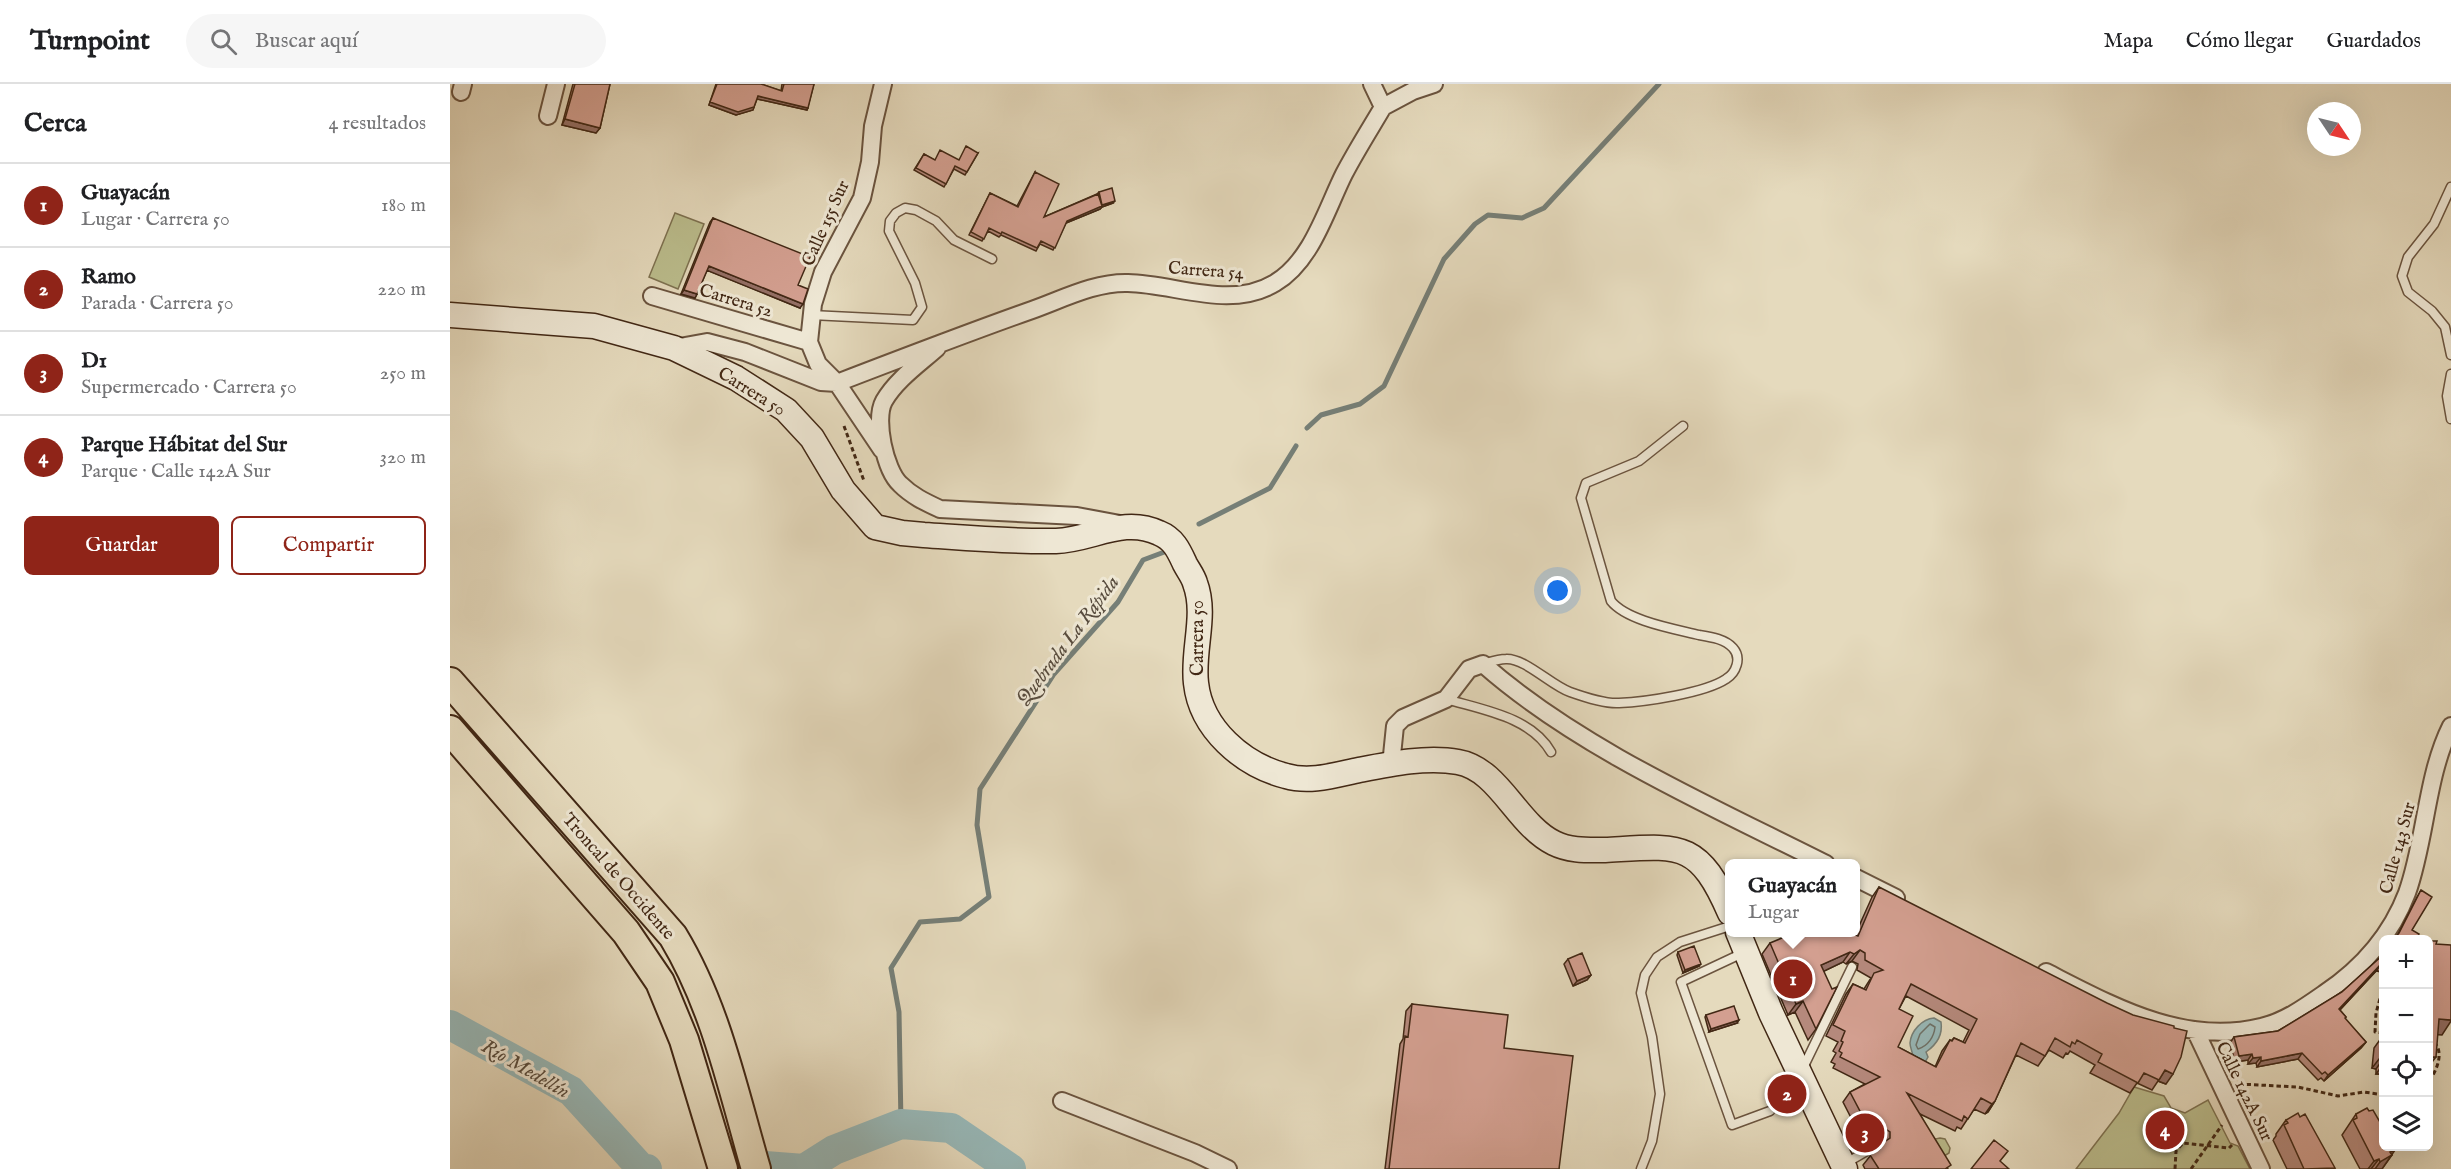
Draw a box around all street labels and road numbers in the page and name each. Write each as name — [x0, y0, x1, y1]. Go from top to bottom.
street label: Calle 155 Sur — [797, 177, 856, 270]
street label: Carrera 54 — [1167, 257, 1245, 286]
street label: Carrera 52 — [696, 279, 775, 323]
street label: Carrera 50 — [713, 362, 789, 422]
street label: Carrera 50 — [1187, 600, 1210, 676]
street label: Calle 143 Sur — [2375, 800, 2422, 897]
street label: Troncal de Occidente — [556, 809, 679, 945]
street label: Calle 142A Sur — [2210, 1038, 2278, 1146]

